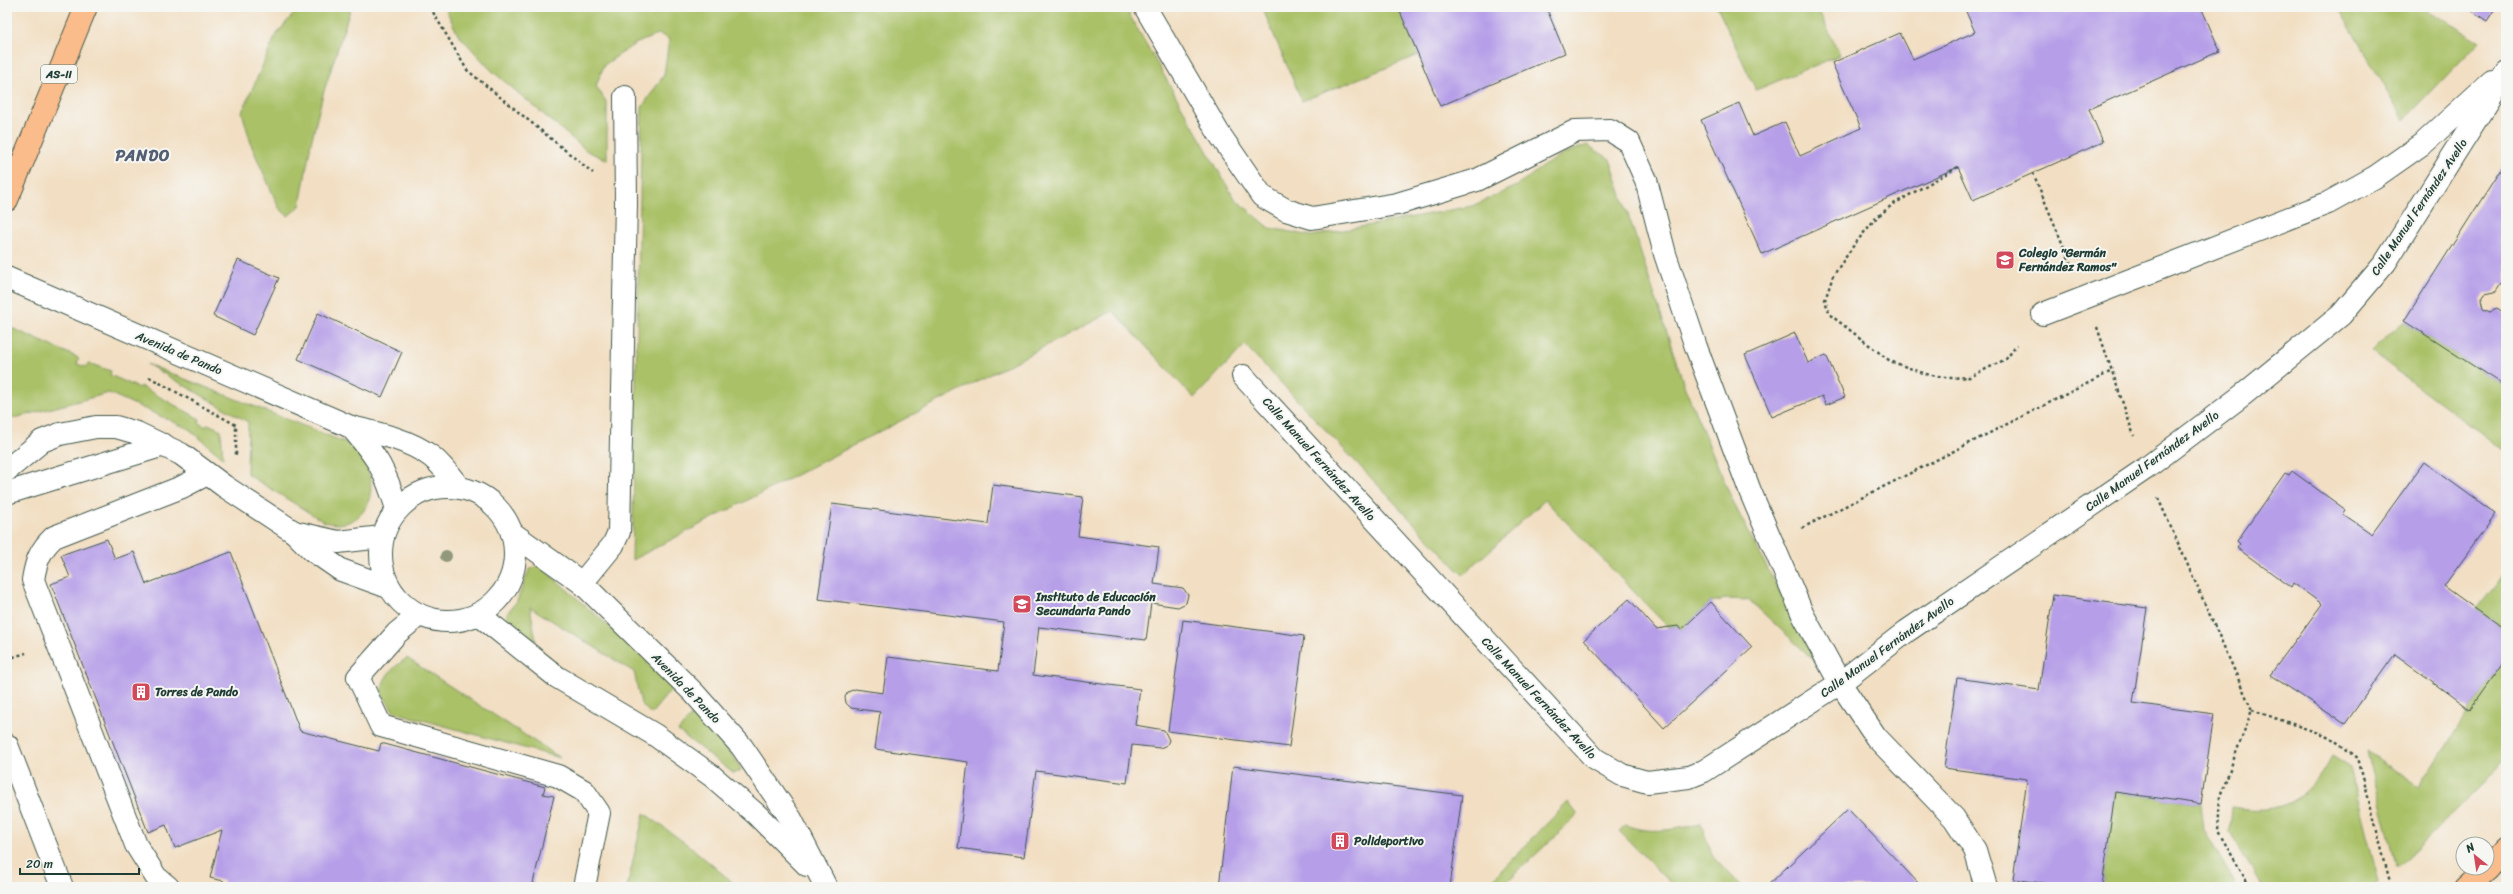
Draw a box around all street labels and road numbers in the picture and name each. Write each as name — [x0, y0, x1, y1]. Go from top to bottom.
road number: AS-II — [41, 65, 77, 83]
street label: Calle Manuel Fernández Avello — [2365, 134, 2473, 280]
street label: Avenida de Pando — [131, 324, 226, 381]
street label: Calle Manuel Fernández Avello — [1257, 392, 1381, 526]
street label: Calle Manuel Fernández Avello — [2080, 405, 2224, 517]
street label: Calle Manuel Fernández Avello — [1815, 591, 1959, 703]
street label: Calle Manuel Fernández Avello — [1476, 631, 1602, 765]
street label: Avenida de Pando — [645, 646, 726, 729]

